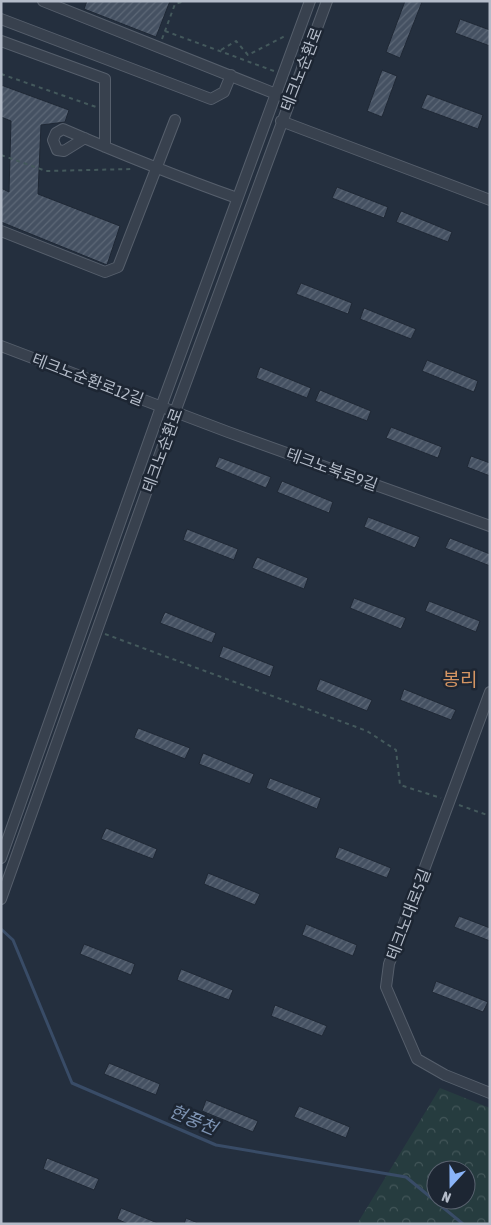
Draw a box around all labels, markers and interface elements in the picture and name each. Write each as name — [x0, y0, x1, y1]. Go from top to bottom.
street label: 테크노순환로 — [277, 24, 325, 113]
street label: 테크노순환로12길 — [30, 349, 146, 409]
street label: 테크노순환로 — [138, 405, 186, 495]
street label: 테크노북로9길 — [284, 444, 380, 494]
district label: 봉리 — [443, 668, 477, 690]
street label: 테크노대로5길 — [382, 866, 434, 962]
water label: 현풍천 — [166, 1100, 222, 1140]
north arrow — [426, 1160, 476, 1210]
text: N — [440, 1188, 453, 1206]

